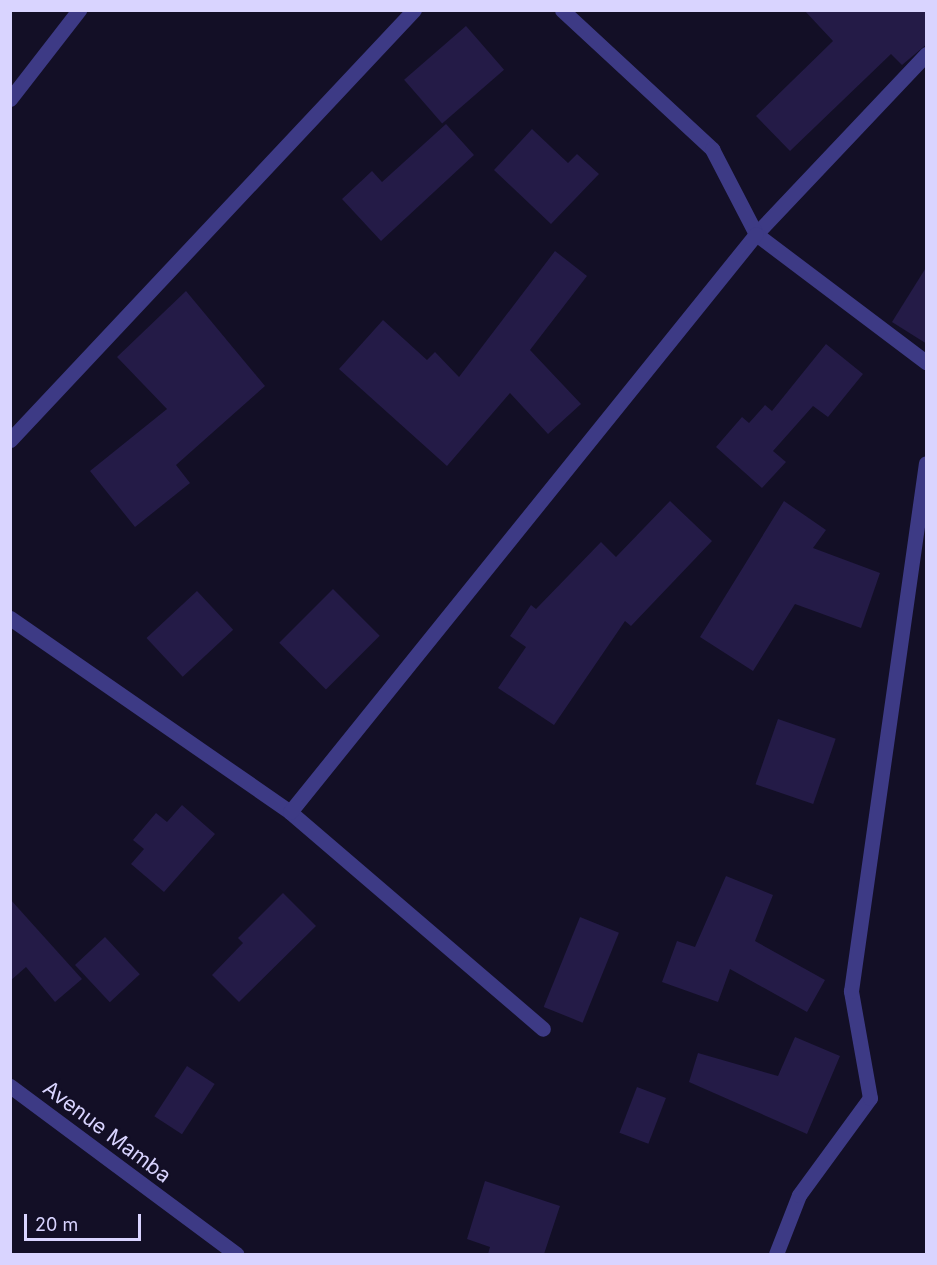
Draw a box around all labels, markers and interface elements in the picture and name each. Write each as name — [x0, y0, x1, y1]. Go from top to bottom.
street label: Avenue Mamba — [38, 1076, 176, 1188]
scale bar — [27, 1202, 144, 1240]
text: 20 m — [35, 1214, 78, 1235]

